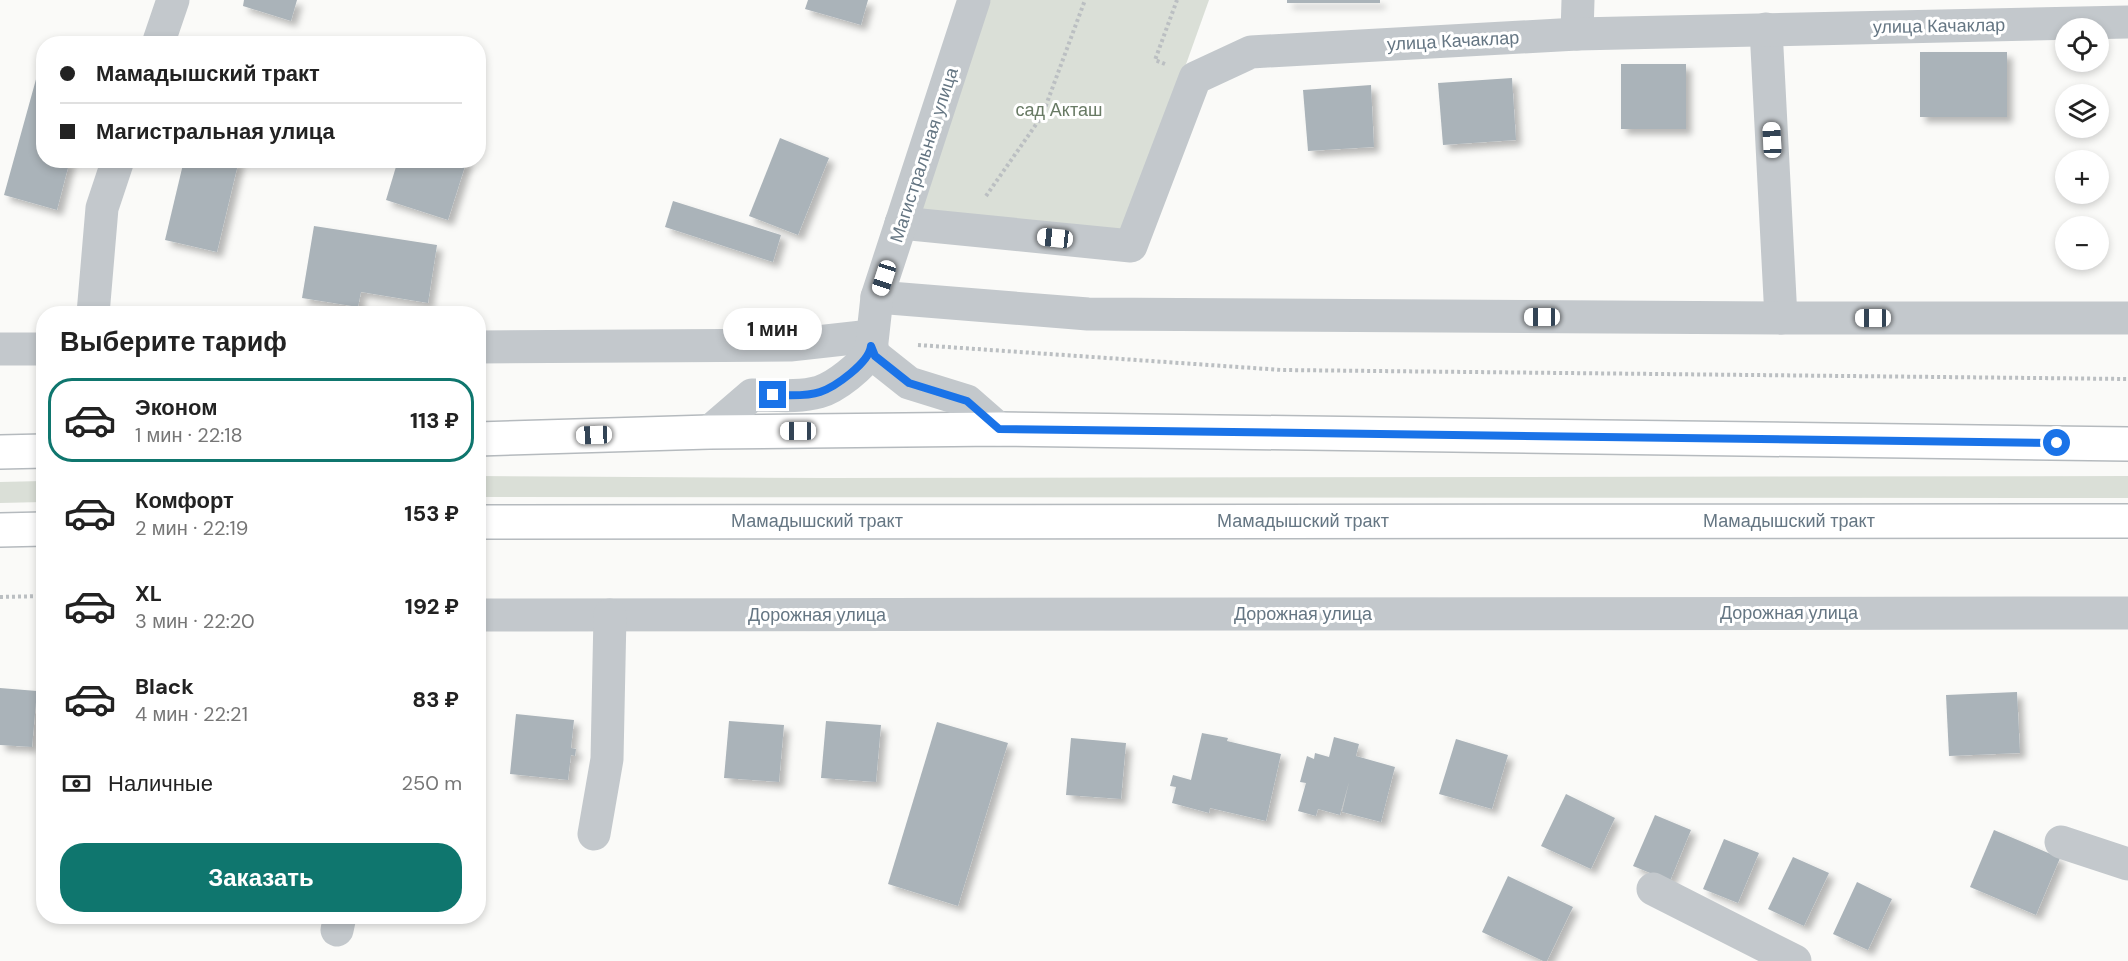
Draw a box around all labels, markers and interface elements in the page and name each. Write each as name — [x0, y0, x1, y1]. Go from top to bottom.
street label: улица Качаклар — [1873, 13, 2005, 39]
map controls — [2055, 18, 2109, 270]
button: locate — [2055, 18, 2109, 72]
street label: улица Качаклар — [1386, 26, 1520, 56]
text: Мамадышский тракт — [96, 59, 320, 88]
street label: Магистральная улица — [884, 63, 964, 246]
button: layers — [2055, 84, 2109, 138]
park label: сад Акташ — [1016, 98, 1102, 122]
text: Магистральная улица — [96, 117, 335, 146]
car — [1762, 122, 1782, 158]
button: + — [2055, 150, 2109, 204]
button: − — [2055, 216, 2109, 270]
car — [1036, 227, 1074, 249]
car — [870, 258, 898, 298]
callout: 1 мин — [724, 308, 822, 350]
car — [1524, 308, 1560, 326]
car — [1855, 309, 1891, 327]
text: 1 мин — [747, 316, 798, 342]
text: Выберите тариф — [60, 324, 287, 359]
route end — [759, 381, 786, 408]
icon: car — [63, 393, 117, 447]
text: Эконом — [135, 393, 218, 422]
text: 113 ₽ — [410, 406, 459, 435]
text: 1 мин · 22:18 — [135, 422, 243, 448]
car — [780, 422, 816, 440]
car — [576, 425, 612, 445]
route start — [2043, 429, 2070, 456]
icon: car — [63, 486, 117, 540]
text: Комфорт — [135, 486, 234, 515]
text: 153 ₽ — [404, 499, 459, 528]
street label: Мамадышский тракт — [731, 509, 903, 533]
street label: Мамадышский тракт — [1217, 509, 1389, 533]
street label: Мамадышский тракт — [1703, 509, 1875, 533]
text: 2 мин · 22:19 — [135, 515, 248, 541]
icon: car — [63, 579, 117, 633]
text: XL — [135, 579, 162, 608]
text: 192 ₽ — [405, 592, 459, 621]
street label: Дорожная улица — [1720, 601, 1859, 625]
street label: Дорожная улица — [1234, 602, 1373, 626]
street label: Дорожная улица — [748, 603, 887, 627]
text: 3 мин · 22:20 — [135, 608, 255, 634]
icon: car — [63, 672, 117, 726]
text: Black — [135, 672, 194, 701]
text: 83 ₽ — [412, 685, 459, 714]
text: 4 мин · 22:21 — [135, 701, 248, 727]
icon: cash — [60, 767, 93, 800]
text: Наличные — [108, 769, 213, 798]
text: 250 m — [401, 770, 462, 796]
button: Заказать — [60, 843, 462, 912]

